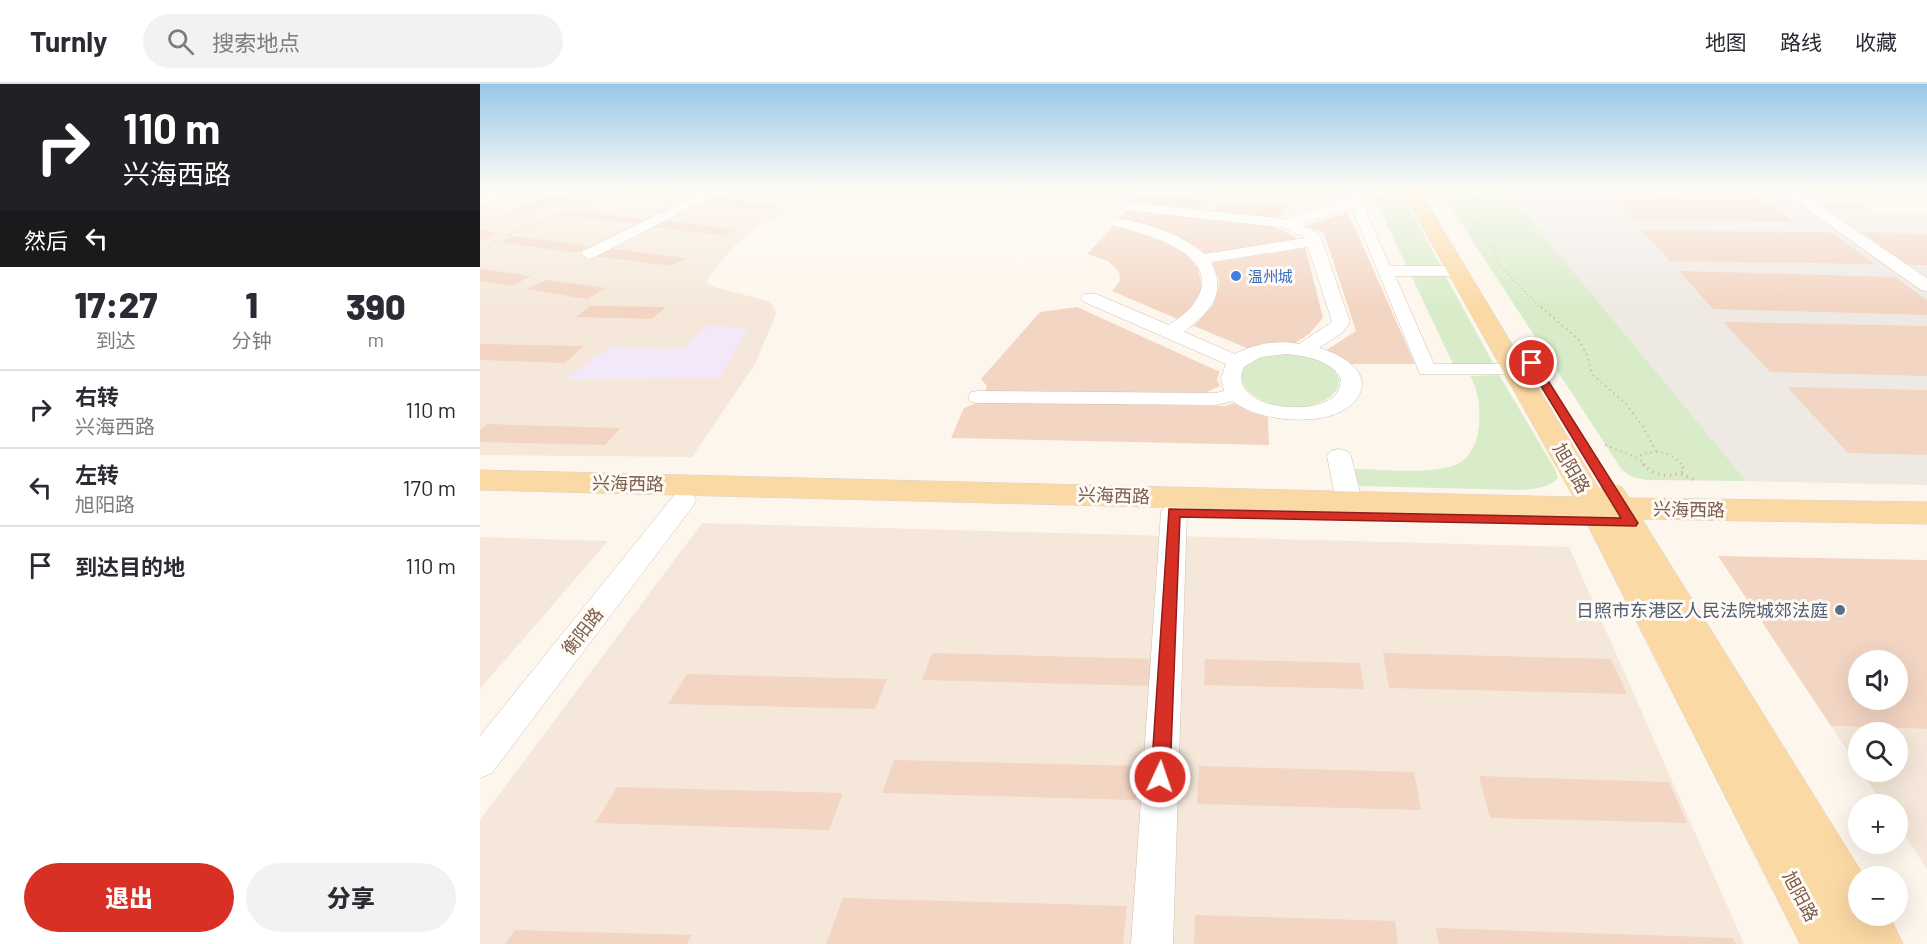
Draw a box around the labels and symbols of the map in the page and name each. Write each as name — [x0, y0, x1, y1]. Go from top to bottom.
place label: 温州城 — [1248, 267, 1293, 285]
marker: 温州城 — [1229, 269, 1243, 283]
pin — [1506, 337, 1557, 388]
street label: 旭阳路 — [1549, 439, 1595, 497]
street label: 兴海西路 — [592, 471, 664, 495]
street label: 兴海西路 — [1078, 483, 1150, 507]
street label: 兴海西路 — [1653, 497, 1725, 521]
place label: 日照市东港区人民法院城郊法庭 — [1576, 599, 1828, 621]
street label: 衡阳路 — [557, 603, 607, 659]
marker: 日照市东港区人民法院城郊法庭 — [1833, 603, 1847, 617]
position arrow — [1128, 745, 1192, 809]
street label: 旭阳路 — [1779, 867, 1823, 925]

